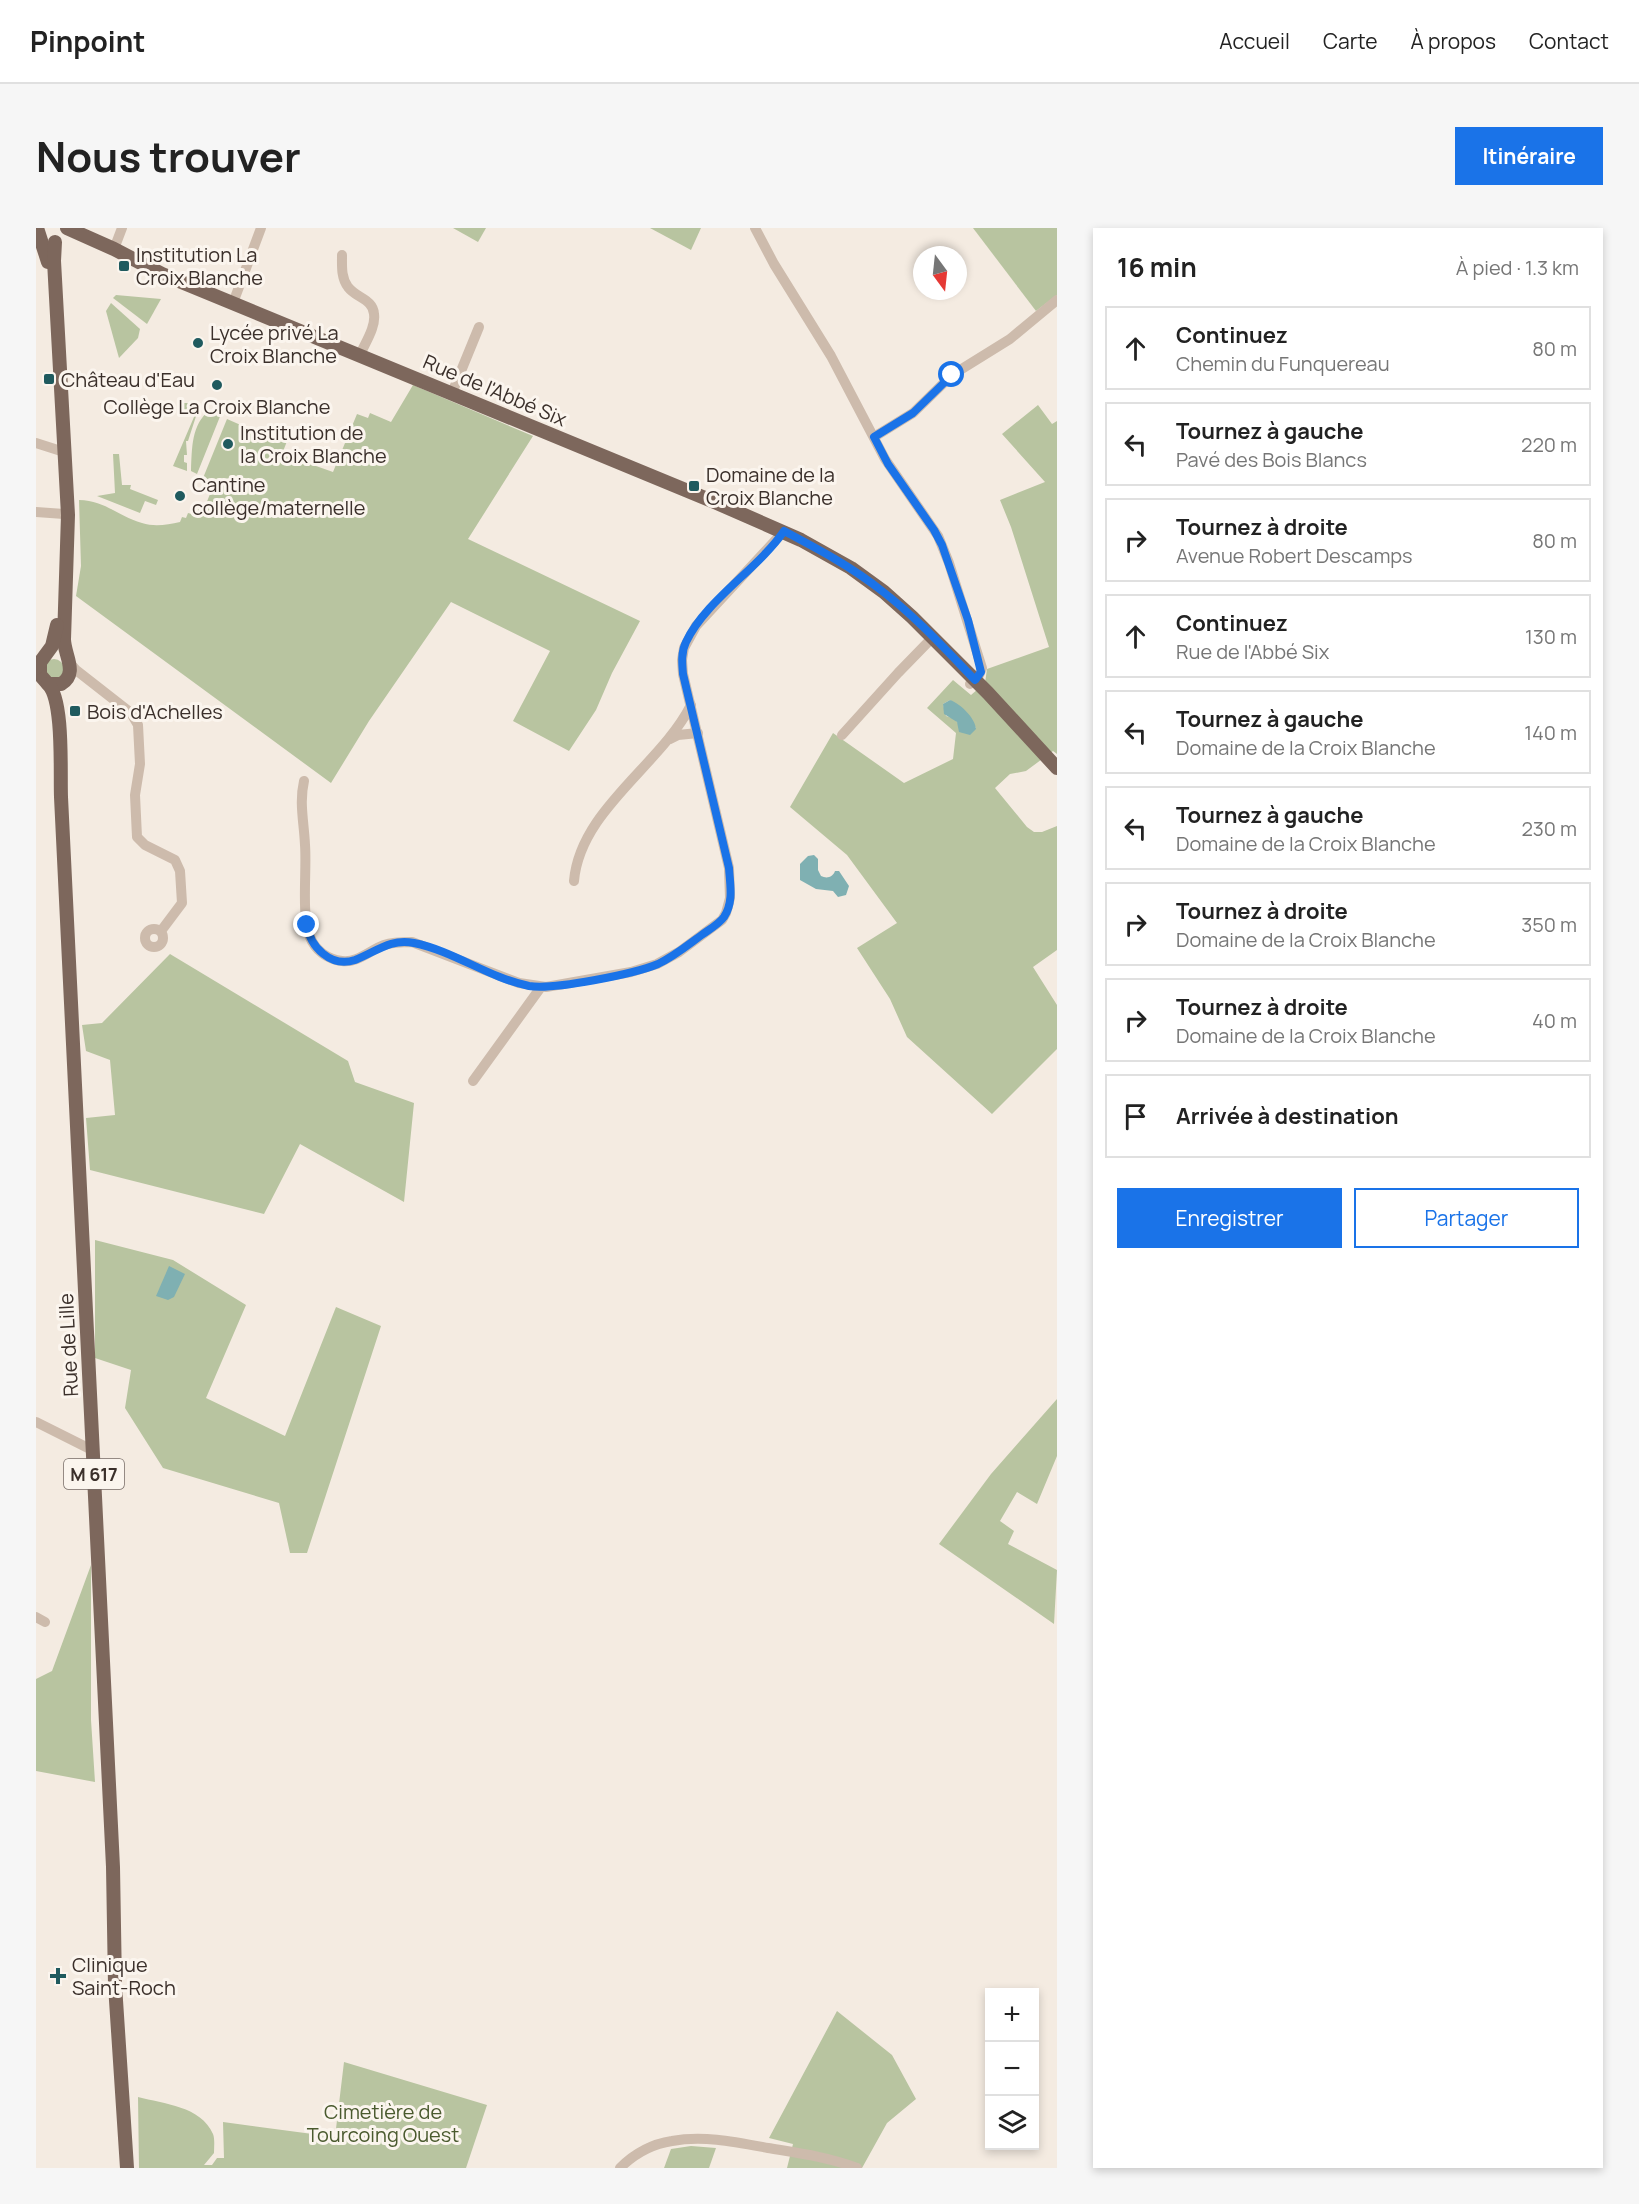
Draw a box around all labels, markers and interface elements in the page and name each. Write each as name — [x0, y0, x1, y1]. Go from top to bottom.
text: Pinpoint — [30, 22, 145, 60]
text: Accueil — [1219, 27, 1290, 55]
text: Carte — [1323, 27, 1377, 55]
text: À propos — [1410, 27, 1496, 55]
text: Contact — [1529, 27, 1609, 55]
text: Nous trouver — [36, 127, 301, 185]
button: Itinéraire — [1455, 127, 1603, 185]
place label: Institution La Croix Blanche — [136, 241, 263, 291]
north arrow — [913, 246, 967, 300]
text: 16 min — [1117, 249, 1197, 285]
text: À pied · 1.3 km — [1456, 254, 1579, 281]
marker: Institution La Croix Blanche — [117, 259, 131, 273]
place label: Lycée privé La Croix Blanche — [210, 319, 339, 369]
text: Continuez — [1176, 320, 1288, 350]
icon: ahead — [1119, 332, 1152, 365]
text: 80 m — [1532, 335, 1577, 362]
marker: Lycée privé La Croix Blanche — [191, 336, 205, 350]
street label: Rue de l'Abbé Six — [419, 348, 571, 433]
text: Chemin du Funquereau — [1176, 350, 1390, 377]
route start — [938, 361, 964, 387]
place label: Château d'Eau — [61, 366, 195, 393]
marker: Château d'Eau — [42, 372, 56, 386]
marker: Collège La Croix Blanche — [210, 378, 224, 392]
place label: Collège La Croix Blanche — [104, 393, 330, 420]
text: Tournez à gauche — [1176, 416, 1363, 446]
place label: Institution de la Croix Blanche — [240, 419, 387, 469]
icon: left — [1119, 428, 1152, 461]
text: 220 m — [1521, 431, 1577, 458]
marker: Institution de la Croix Blanche — [221, 437, 235, 451]
text: Pavé des Bois Blancs — [1176, 446, 1367, 473]
place label: Domaine de la Croix Blanche — [706, 461, 835, 511]
place label: Cantine collège/maternelle — [192, 471, 365, 521]
marker: Domaine de la Croix Blanche — [687, 479, 701, 493]
marker: Cantine collège/maternelle — [173, 489, 187, 503]
text: Tournez à droite — [1176, 512, 1348, 542]
icon: right — [1119, 524, 1152, 557]
text: 80 m — [1532, 527, 1577, 554]
text: Avenue Robert Descamps — [1176, 542, 1413, 569]
text: Continuez — [1176, 608, 1288, 638]
icon: ahead — [1119, 620, 1152, 653]
text: 130 m — [1525, 623, 1577, 650]
text: Rue de l'Abbé Six — [1176, 638, 1329, 665]
place label: Bois d'Achelles — [87, 698, 223, 725]
marker: Bois d'Achelles — [68, 704, 82, 718]
text: Tournez à gauche — [1176, 704, 1363, 734]
icon: left — [1119, 716, 1152, 749]
text: 140 m — [1524, 719, 1577, 746]
text: Domaine de la Croix Blanche — [1176, 734, 1436, 761]
text: Tournez à gauche — [1176, 800, 1363, 830]
icon: left — [1119, 812, 1152, 845]
text: 230 m — [1521, 815, 1577, 842]
text: Domaine de la Croix Blanche — [1176, 830, 1436, 857]
text: Tournez à droite — [1176, 896, 1348, 926]
icon: right — [1119, 908, 1152, 941]
route end — [293, 911, 319, 937]
text: 350 m — [1521, 911, 1577, 938]
text: Domaine de la Croix Blanche — [1176, 926, 1436, 953]
text: Tournez à droite — [1176, 992, 1348, 1022]
icon: right — [1119, 1004, 1152, 1037]
text: 40 m — [1532, 1007, 1577, 1034]
text: Domaine de la Croix Blanche — [1176, 1022, 1436, 1049]
icon: arrive — [1119, 1100, 1152, 1133]
text: Arrivée à destination — [1176, 1101, 1399, 1131]
button: Enregistrer — [1117, 1188, 1342, 1248]
button: Partager — [1354, 1188, 1579, 1248]
street label: Rue de Lille — [52, 1293, 84, 1397]
road number: M 617 — [64, 1459, 124, 1489]
place label: Clinique Saint-Roch — [72, 1951, 176, 2001]
marker: Clinique Saint-Roch — [49, 1967, 67, 1985]
map controls — [985, 1988, 1039, 2150]
button: + — [985, 1988, 1039, 2042]
button: − — [985, 2042, 1039, 2096]
button: layers — [985, 2096, 1039, 2150]
park label: Cimetière de Tourcoing Ouest — [307, 2098, 459, 2148]

